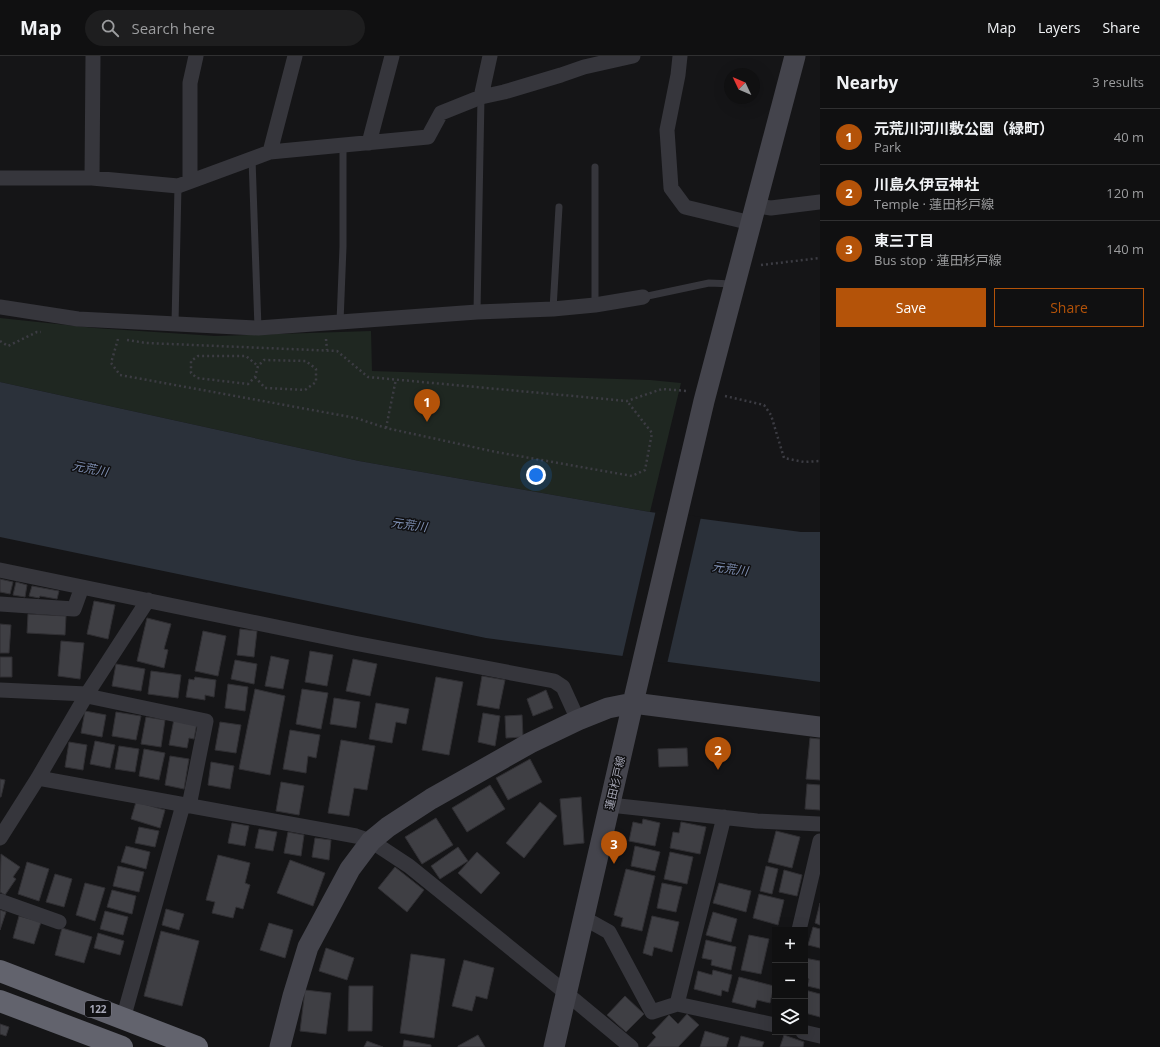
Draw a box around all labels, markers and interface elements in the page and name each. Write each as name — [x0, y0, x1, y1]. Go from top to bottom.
search box — [85, 10, 365, 46]
text: Map — [20, 15, 61, 41]
icon: search — [99, 17, 121, 39]
text: Search here — [131, 18, 215, 38]
text: Map — [987, 18, 1016, 37]
text: Layers — [1038, 18, 1080, 37]
text: Share — [1102, 18, 1140, 37]
north arrow — [724, 68, 760, 104]
text: Nearby — [836, 71, 898, 94]
text: 3 results — [1092, 73, 1144, 91]
text: 元荒川河川敷公園（緑町） — [874, 118, 1054, 138]
text: 1 — [845, 128, 853, 146]
text: 40 m — [1114, 128, 1144, 146]
text: Park — [874, 138, 901, 156]
text: 川島久伊豆神社 — [874, 174, 979, 194]
text: 2 — [845, 184, 853, 202]
text: 120 m — [1106, 184, 1144, 202]
text: Temple · 蓮田杉戸線 — [874, 195, 994, 213]
text: 東三丁目 — [874, 230, 934, 250]
text: 3 — [845, 240, 853, 258]
text: 140 m — [1106, 240, 1144, 258]
text: Bus stop · 蓮田杉戸線 — [874, 251, 1002, 269]
button: Save — [836, 288, 986, 327]
button: Share — [994, 288, 1144, 327]
pin: 1 — [414, 389, 440, 422]
water label: 元荒川 — [71, 457, 111, 481]
your location — [526, 465, 546, 485]
water label: 元荒川 — [390, 514, 430, 536]
water label: 元荒川 — [711, 558, 751, 580]
pin: 2 — [705, 737, 731, 770]
street label: 蓮田杉戸線 — [601, 754, 628, 811]
pin: 3 — [601, 831, 627, 864]
map controls — [772, 927, 808, 1035]
button: + — [772, 927, 808, 963]
button: − — [772, 963, 808, 999]
button: layers — [772, 999, 808, 1035]
road number: 122 — [85, 1001, 111, 1017]

